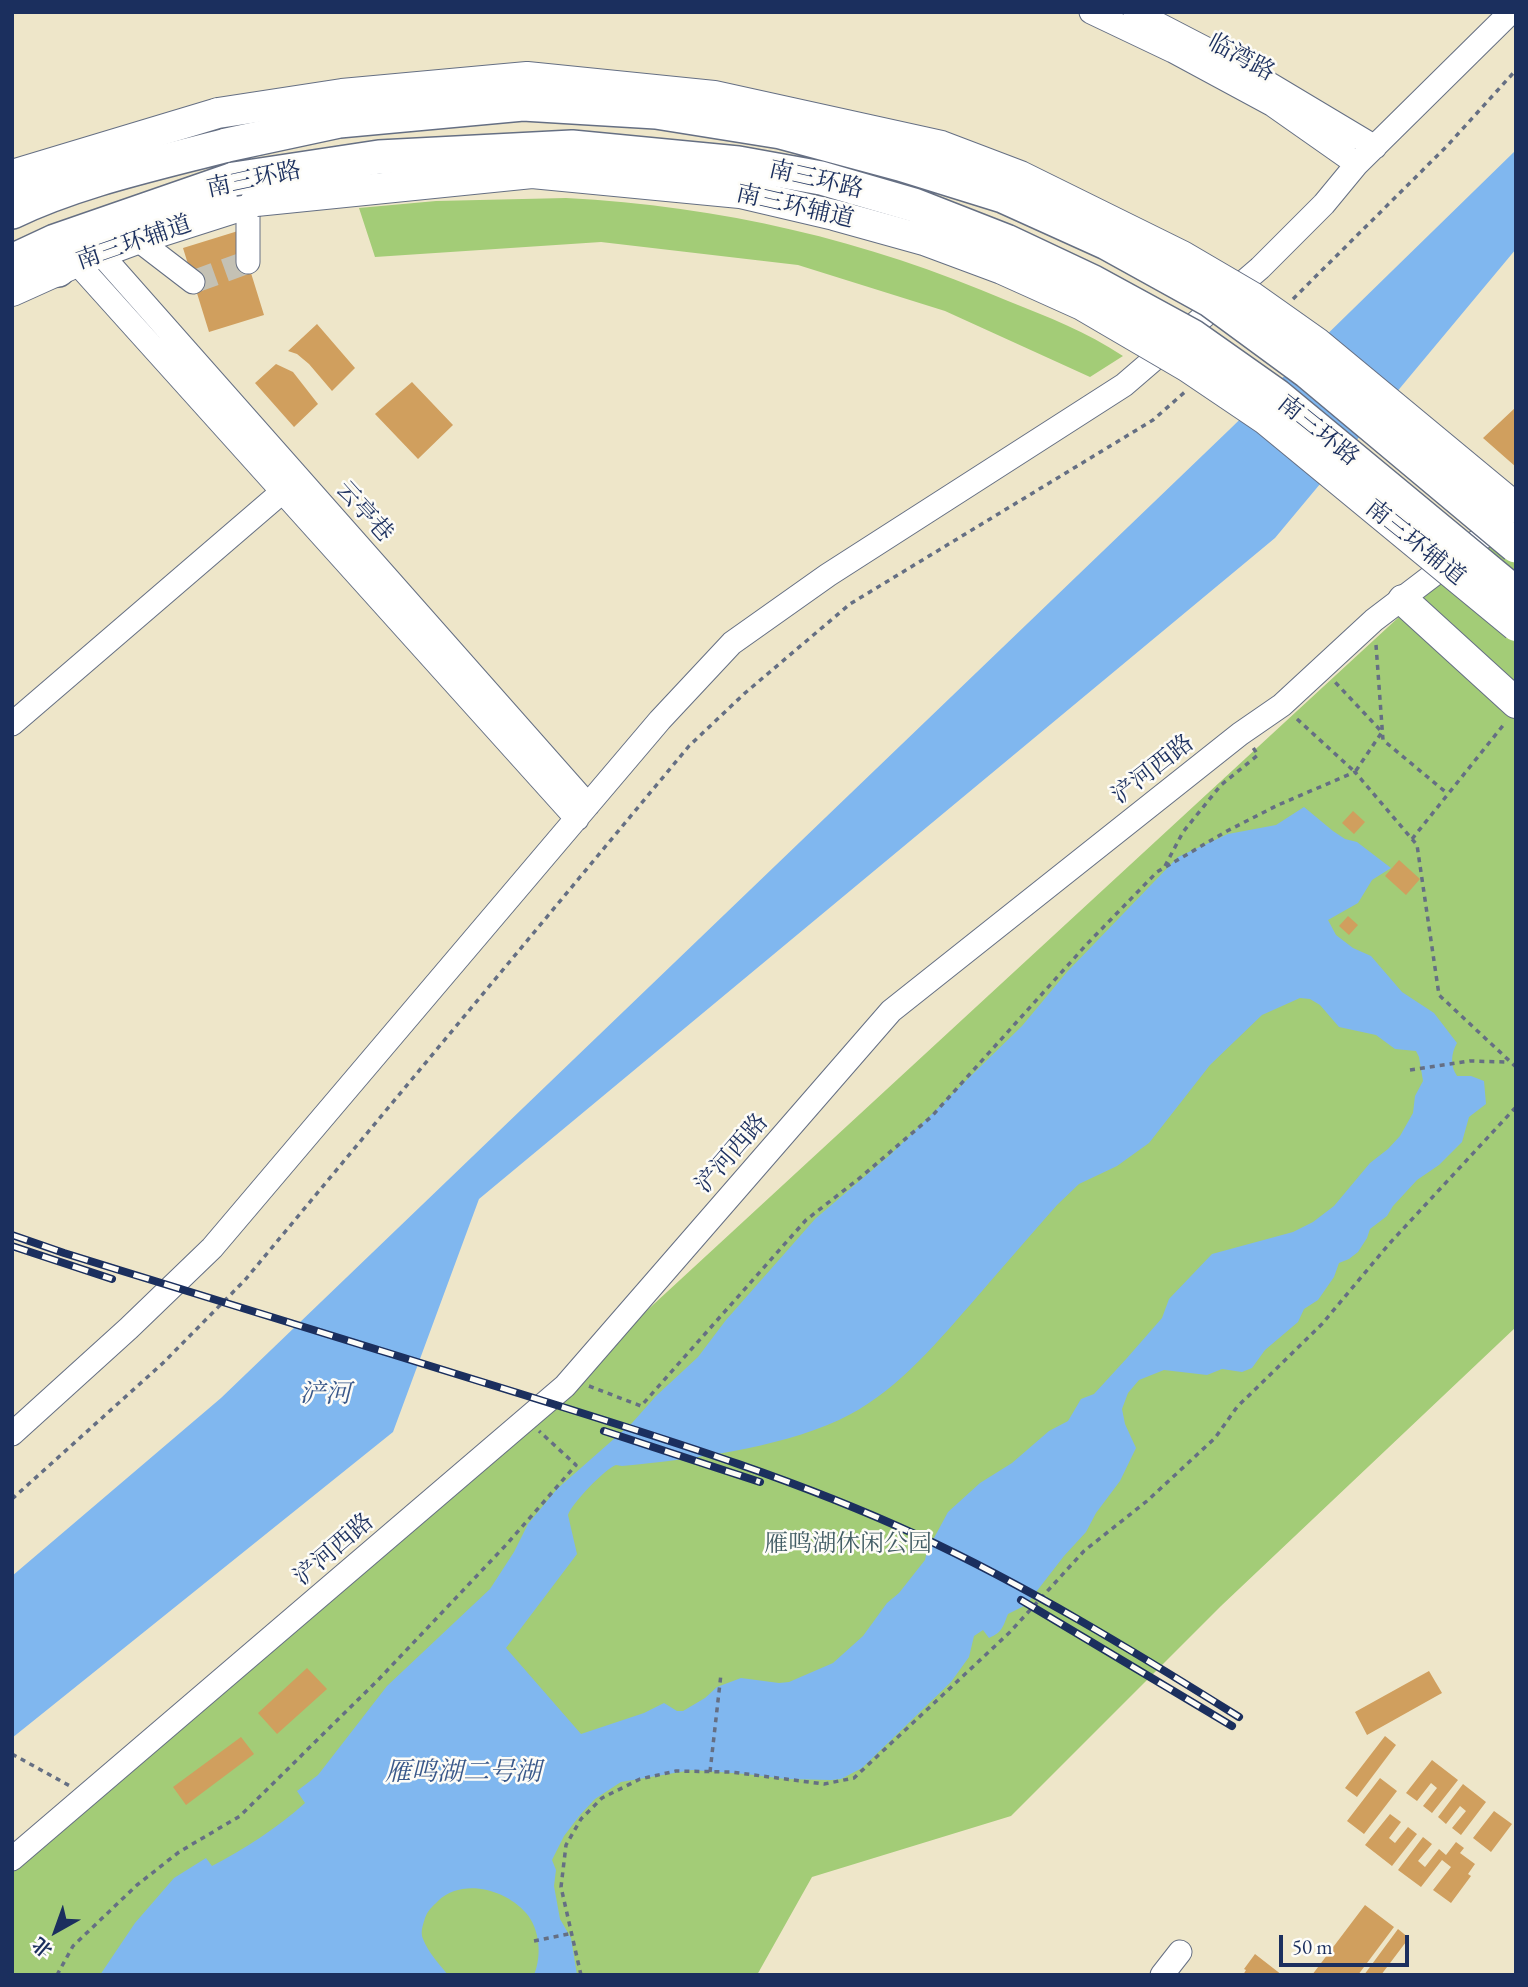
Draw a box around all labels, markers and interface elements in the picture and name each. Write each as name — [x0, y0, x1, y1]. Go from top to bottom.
street label: 临湾路 — [1202, 28, 1280, 88]
street label: 南三环路 — [766, 155, 866, 205]
street label: 南三环路 — [204, 156, 304, 204]
street label: 南三环辅道 — [733, 179, 857, 235]
street label: 南三环辅道 — [73, 210, 195, 276]
street label: 南三环路 — [1272, 390, 1364, 472]
street label: 云亭巷 — [329, 476, 399, 548]
street label: 南三环辅道 — [1359, 494, 1471, 592]
street label: 浐河西路 — [1106, 729, 1200, 811]
street label: 浐河西路 — [690, 1108, 774, 1200]
water label: 浐河 — [299, 1379, 351, 1411]
street label: 浐河西路 — [288, 1508, 380, 1592]
park label: 雁鸣湖休闲公园 — [764, 1530, 932, 1558]
water label: 雁鸣湖二号湖 — [385, 1757, 541, 1789]
north arrow — [21, 1896, 91, 1966]
scale bar — [1283, 1920, 1412, 1964]
text: 北 — [27, 1932, 58, 1963]
text: 50 m — [1292, 1933, 1333, 1960]

